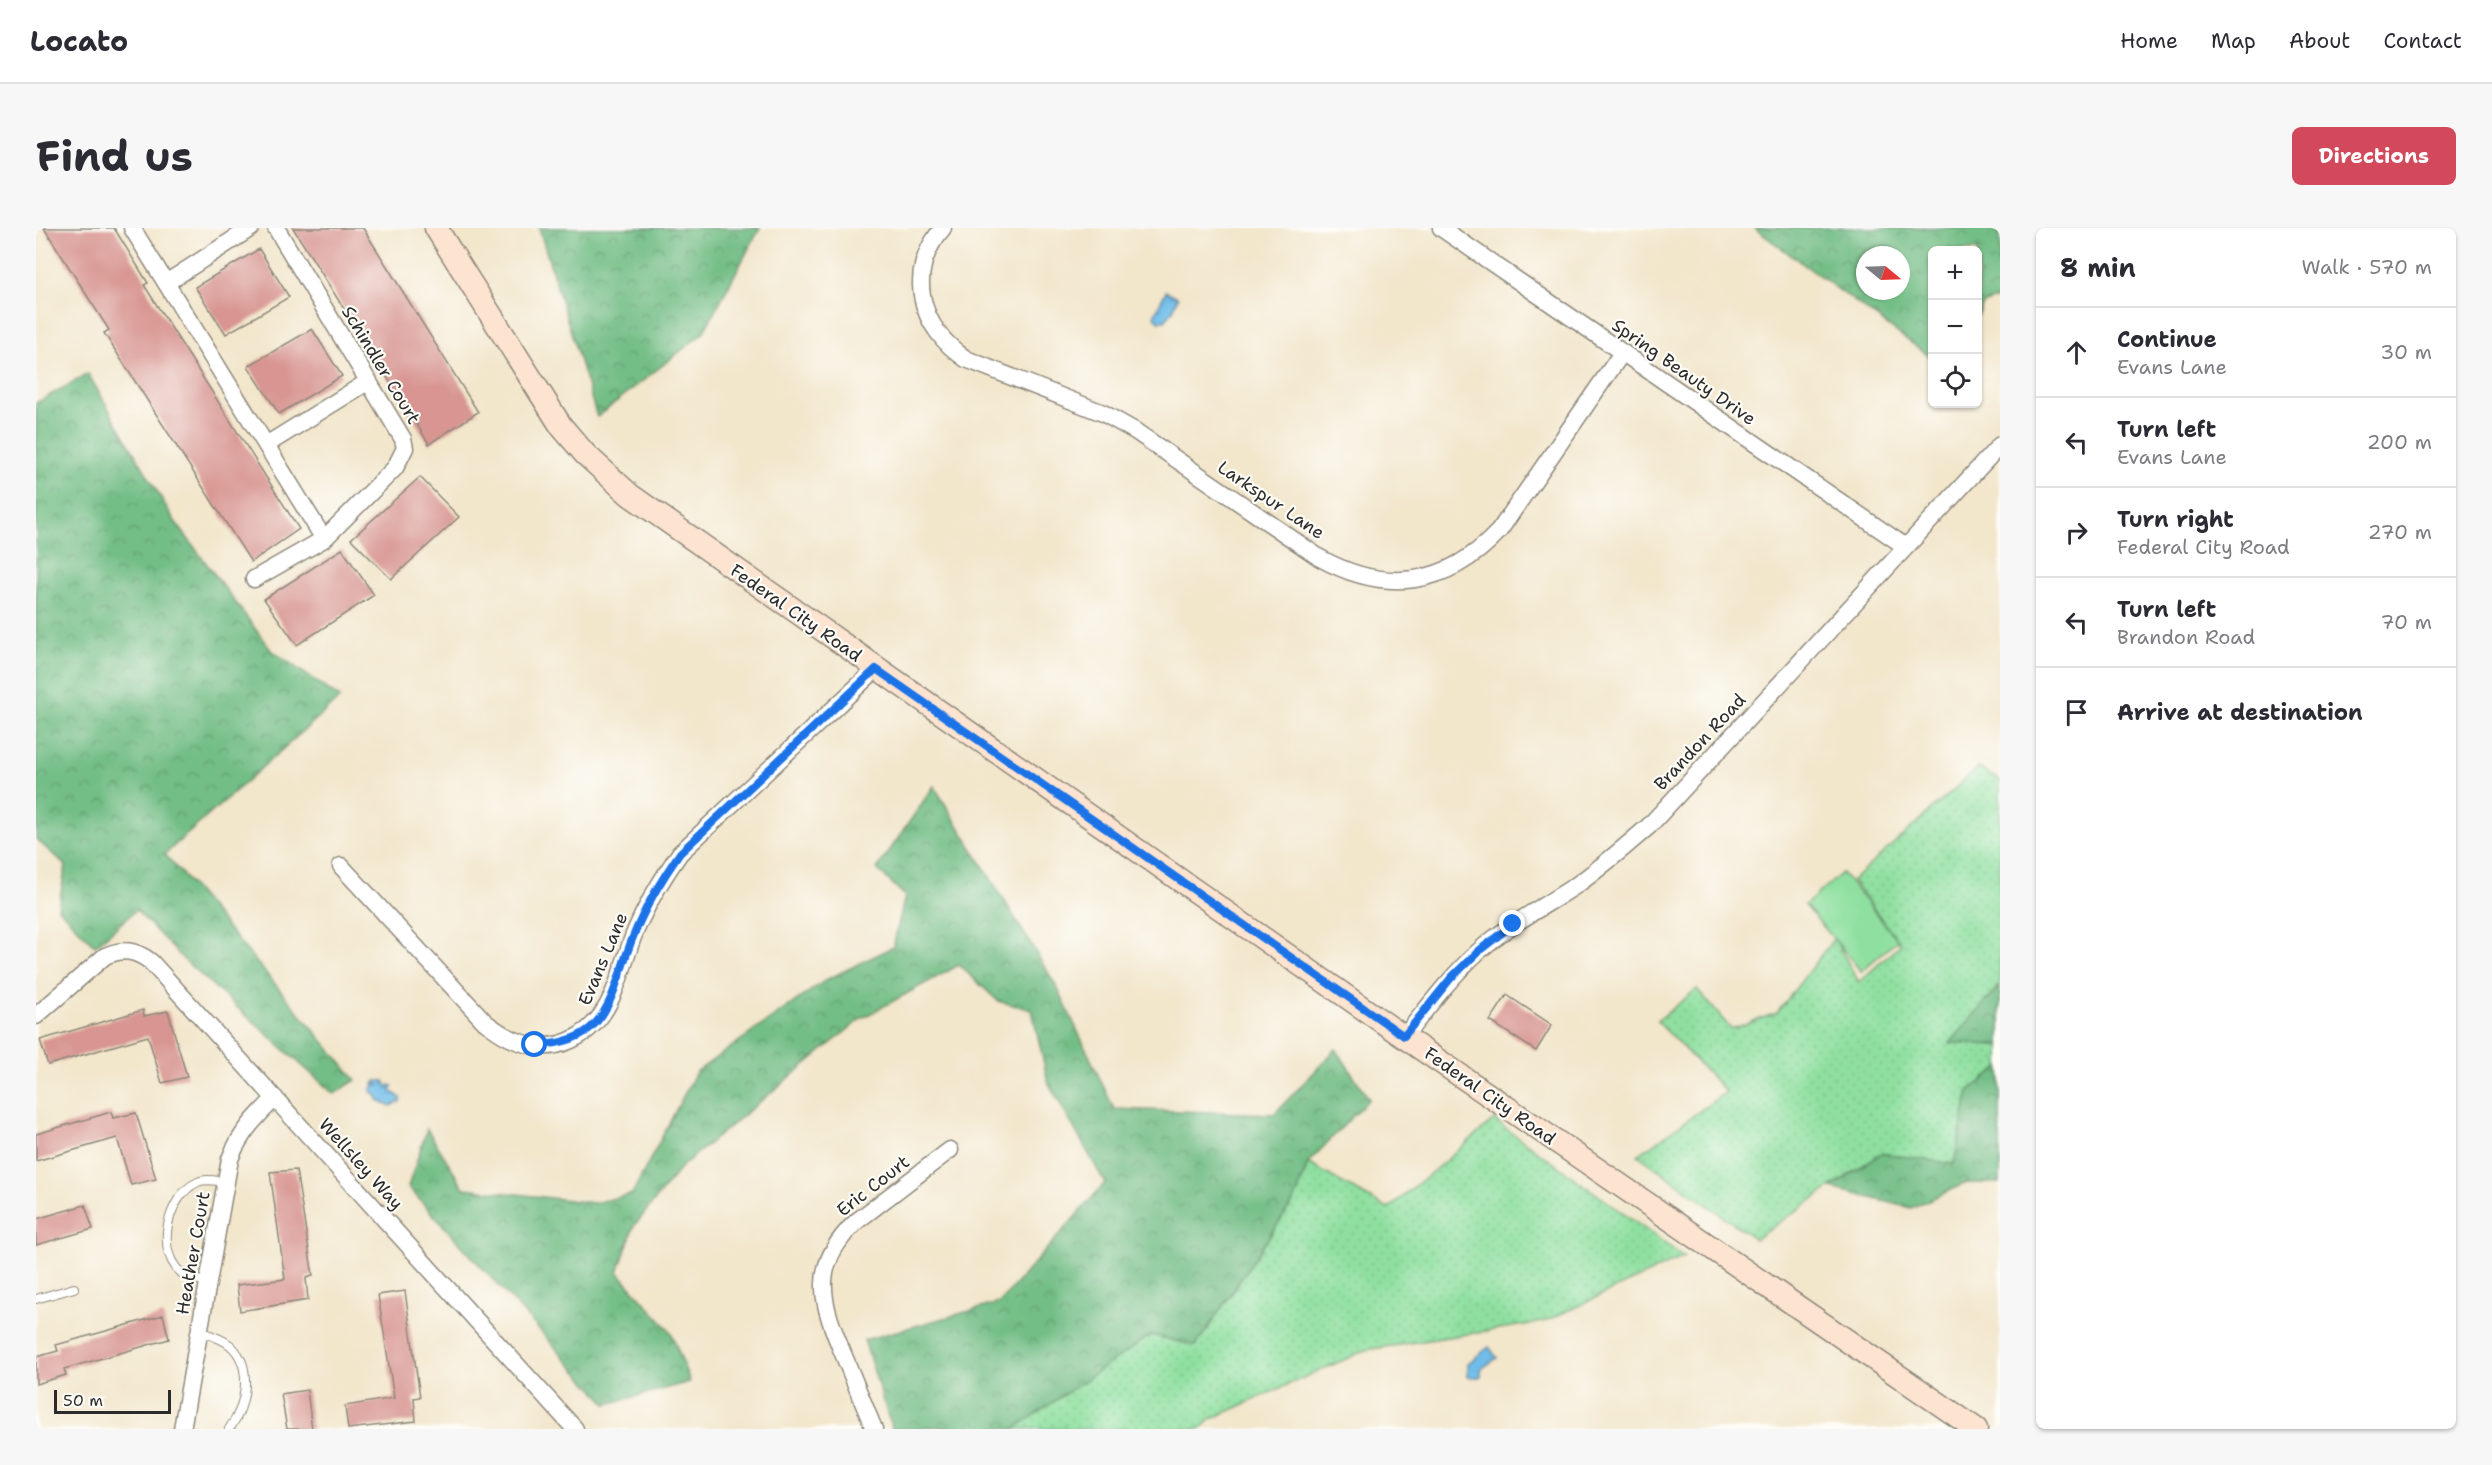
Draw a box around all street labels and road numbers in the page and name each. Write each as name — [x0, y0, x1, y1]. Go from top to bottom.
street label: Schindler Court — [336, 301, 426, 429]
street label: Spring Beauty Drive — [1607, 313, 1761, 431]
street label: Larkspur Lane — [1213, 455, 1329, 545]
street label: Federal City Road — [725, 559, 867, 667]
street label: Brandon Road — [1649, 688, 1751, 796]
street label: Evans Lane — [573, 909, 633, 1009]
street label: Federal City Road — [1419, 1042, 1561, 1150]
street label: Wellsley Way — [313, 1113, 409, 1215]
street label: Eric Court — [832, 1150, 914, 1222]
street label: Heather Court — [170, 1189, 216, 1316]

